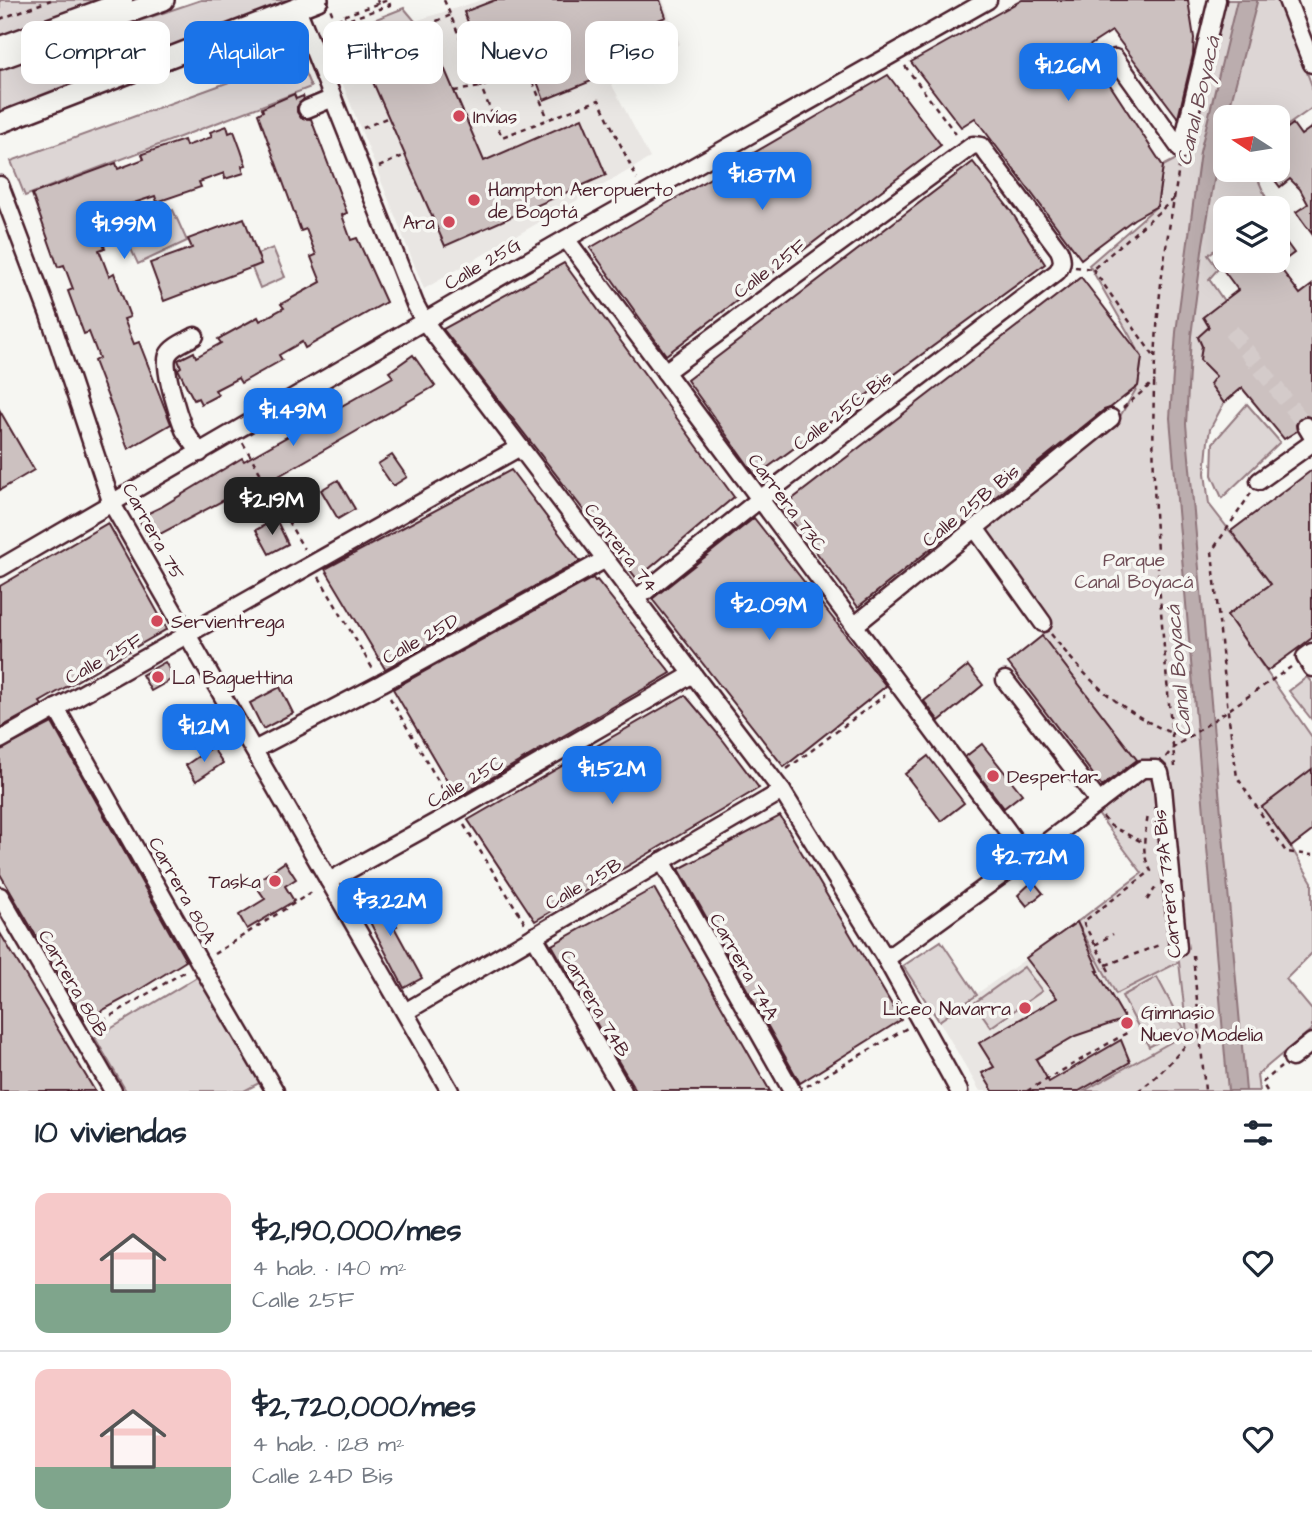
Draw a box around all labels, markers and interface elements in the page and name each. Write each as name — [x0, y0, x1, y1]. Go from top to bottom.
chip: Comprar — [21, 21, 170, 84]
chip: Alquilar — [184, 21, 309, 84]
chip: Filtros — [323, 21, 443, 84]
chip: Nuevo — [457, 21, 571, 84]
chip: Piso — [585, 21, 678, 84]
water label: Canal Boyacá — [1170, 33, 1229, 169]
pin: $1.26M — [1011, 43, 1125, 103]
text: $1.26M — [1035, 50, 1101, 82]
place label: Invías — [473, 104, 517, 131]
north arrow — [1213, 105, 1290, 182]
map controls — [1213, 105, 1290, 273]
marker: Invías — [451, 108, 467, 124]
pin: $1.87M — [705, 152, 819, 212]
text: $1.87M — [728, 159, 796, 191]
place label: Hampton Aeropuerto de Bogotá — [488, 177, 673, 227]
marker: Hampton Aeropuerto de Bogotá — [466, 192, 482, 208]
button: layers — [1213, 196, 1290, 273]
pin: $1.99M — [67, 202, 181, 261]
text: $1.99M — [92, 208, 156, 240]
place label: Ara — [403, 210, 435, 237]
marker: Ara — [441, 214, 457, 230]
street label: Calle 25G — [439, 231, 526, 297]
street label: Calle 25F — [728, 233, 812, 305]
street label: Calle 25C Bis — [788, 365, 898, 458]
pin: $1.49M — [236, 388, 350, 448]
text: $1.49M — [260, 395, 326, 427]
street label: Carrera 73C — [741, 448, 833, 558]
street label: Calle 25B Bis — [916, 458, 1025, 554]
pin: $2.19M — [215, 477, 329, 537]
street label: Carrera 75 — [115, 478, 191, 586]
text: $2.19M — [240, 484, 304, 516]
street label: Carrera 74 — [577, 498, 664, 598]
park label: Parque Canal Boyacá — [1075, 547, 1194, 597]
pin: $2.09M — [712, 582, 826, 642]
text: $2.09M — [731, 589, 807, 621]
water label: Canal Boyacá — [1158, 603, 1200, 738]
street label: Calle 25D — [378, 607, 464, 671]
place label: Servientrega — [171, 609, 285, 637]
marker: Servientrega — [149, 613, 165, 629]
street label: Calle 25F — [60, 627, 147, 692]
place label: La Baguettina — [172, 665, 293, 693]
marker: La Baguettina — [150, 669, 166, 685]
pin: $1.2M — [155, 704, 253, 764]
text: $1.2M — [178, 711, 230, 743]
pin: $1.52M — [555, 746, 669, 806]
street label: Calle 25C — [422, 749, 510, 815]
text: $1.52M — [578, 753, 646, 785]
place label: Despertar — [1007, 764, 1099, 791]
marker: Despertar — [985, 768, 1001, 784]
street label: Carrera 73A Bis — [1146, 808, 1189, 959]
street label: Carrera 80A — [141, 832, 222, 949]
pin: $2.72M — [973, 834, 1087, 894]
text: $2.72M — [992, 841, 1068, 873]
street label: Calle 25B — [540, 851, 628, 917]
place label: Taska — [209, 869, 261, 896]
marker: Taska — [267, 873, 283, 889]
pin: $3.22M — [333, 878, 447, 938]
text: $3.22M — [353, 885, 427, 917]
street label: Carrera 74A — [702, 909, 785, 1025]
street label: Carrera 80B — [31, 925, 115, 1043]
street label: Carrera 74B — [553, 945, 637, 1063]
place label: Liceo Navarra — [883, 996, 1011, 1023]
marker: Liceo Navarra — [1017, 1000, 1033, 1016]
place label: Gimnasio Nuevo Modelia — [1141, 1000, 1263, 1049]
marker: Gimnasio Nuevo Modelia — [1119, 1015, 1135, 1031]
text: 10 viviendas — [35, 1112, 187, 1154]
icon: filters — [1239, 1114, 1277, 1152]
text: $2,190,000/mes — [252, 1210, 461, 1252]
icon: home — [91, 1221, 175, 1305]
icon: heart — [1239, 1244, 1277, 1282]
text: 4 hab. · 140 m² — [252, 1252, 407, 1284]
text: Calle 25F — [252, 1284, 354, 1316]
text: $2,720,000/mes — [252, 1386, 476, 1428]
icon: home — [91, 1397, 175, 1481]
icon: heart — [1239, 1420, 1277, 1458]
text: 4 hab. · 128 m² — [252, 1428, 405, 1460]
text: Calle 24D Bis — [252, 1460, 393, 1492]

